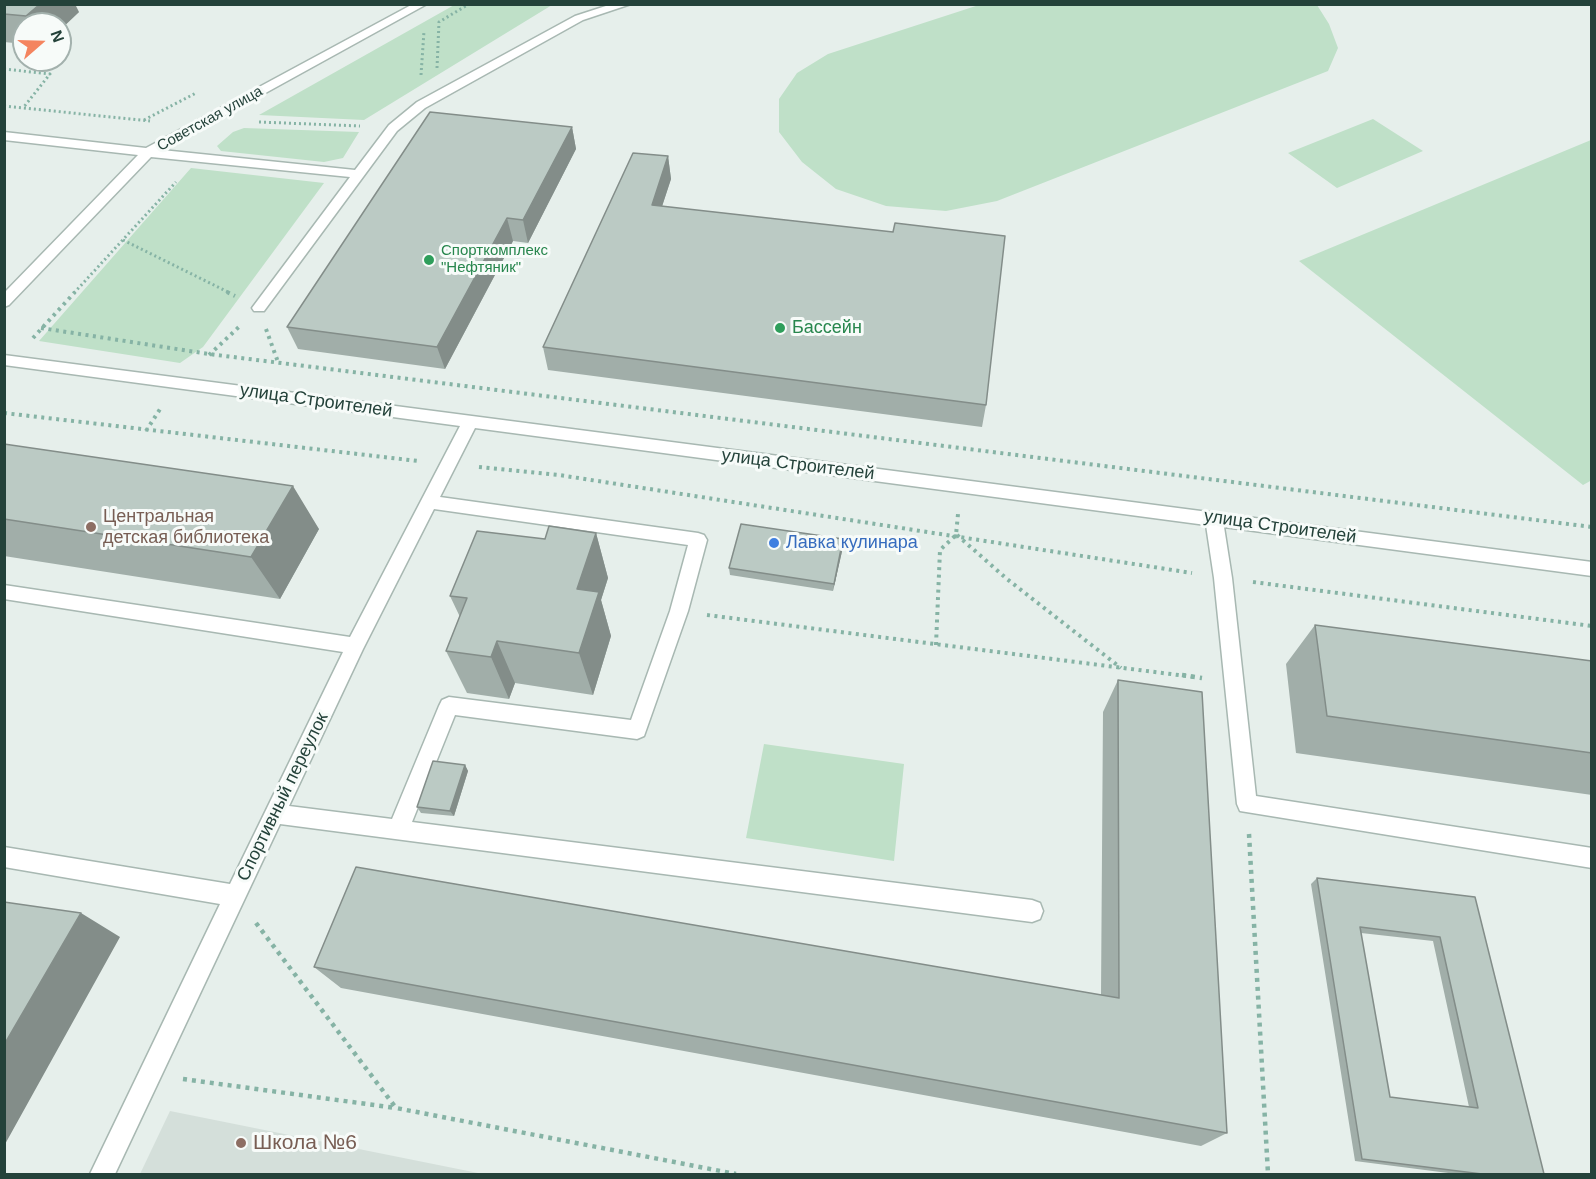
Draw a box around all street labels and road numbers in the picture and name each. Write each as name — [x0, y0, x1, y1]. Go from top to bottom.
street label: Советская улица — [154, 83, 266, 155]
street label: улица Строителей — [238, 380, 394, 422]
street label: улица Строителей — [720, 445, 876, 485]
street label: улица Строителей — [1202, 506, 1358, 548]
street label: Спортивный переулок — [233, 709, 333, 885]

